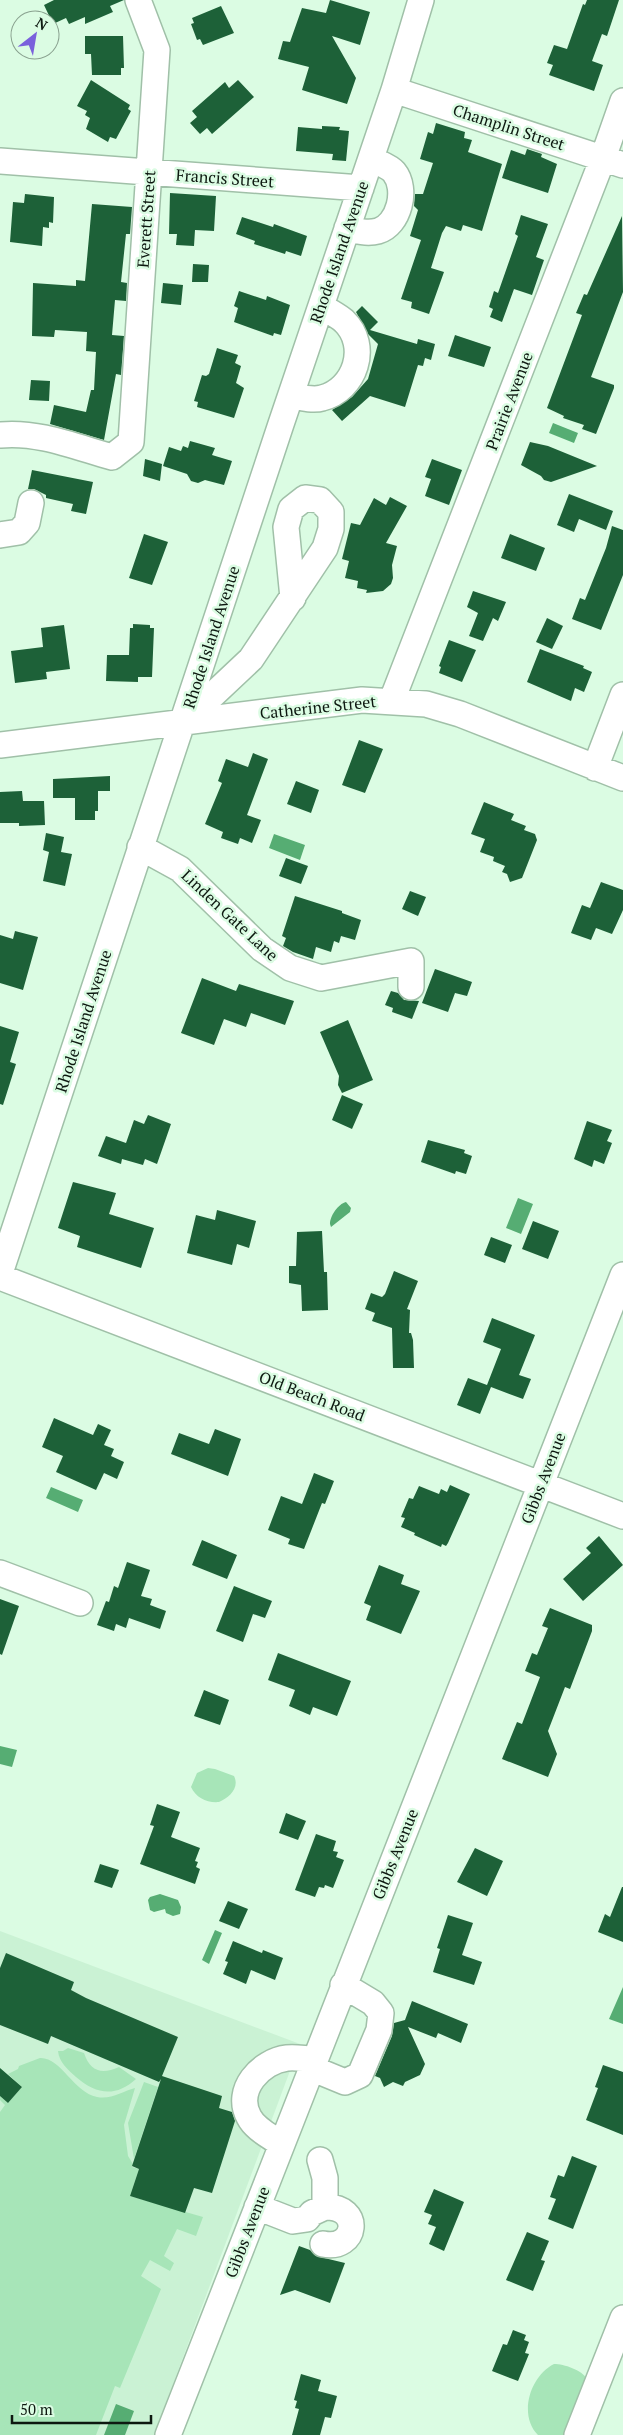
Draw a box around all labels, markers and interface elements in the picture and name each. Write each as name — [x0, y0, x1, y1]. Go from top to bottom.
north arrow — [10, 10, 60, 60]
text: N — [33, 13, 52, 35]
street label: Champlin Street — [450, 99, 568, 155]
street label: Francis Street — [175, 164, 275, 192]
street label: Everett Street — [132, 169, 160, 269]
street label: Rhode Island Avenue — [304, 178, 374, 326]
street label: Prairie Avenue — [480, 349, 538, 453]
street label: Rhode Island Avenue — [178, 563, 244, 711]
street label: Catherine Street — [259, 690, 377, 724]
street label: Linden Gate Lane — [177, 864, 283, 966]
street label: Rhode Island Avenue — [50, 947, 116, 1095]
street label: Old Beach Road — [256, 1366, 368, 1426]
street label: Gibbs Avenue — [515, 1429, 571, 1527]
street label: Gibbs Avenue — [367, 1805, 423, 1903]
street label: Gibbs Avenue — [219, 2183, 275, 2281]
scale bar — [12, 2392, 151, 2424]
text: 50 m — [20, 2399, 53, 2419]

